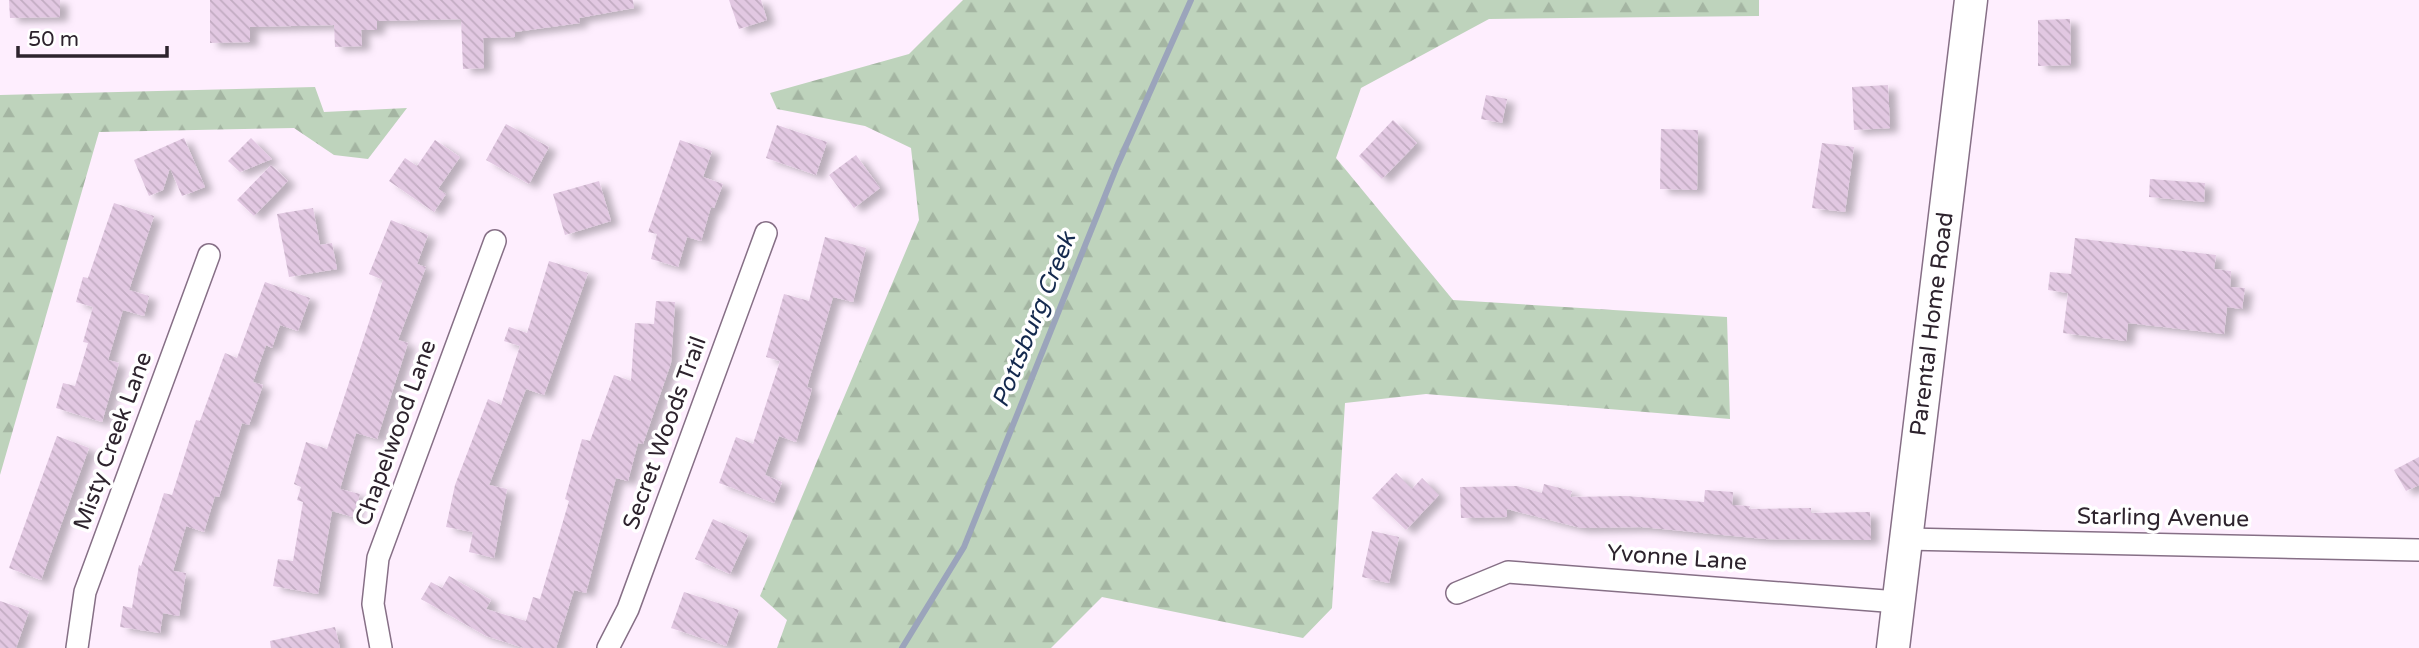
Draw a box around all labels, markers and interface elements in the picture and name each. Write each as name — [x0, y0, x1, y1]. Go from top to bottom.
scale bar — [18, 14, 166, 58]
text: 50 m — [28, 27, 79, 52]
street label: Parental Home Road — [1904, 210, 1960, 438]
water label: Pottsburg Creek — [986, 227, 1083, 412]
street label: Secret Woods Trail — [617, 333, 713, 533]
street label: Chapelwood Lane — [349, 336, 443, 530]
street label: Misty Creek Lane — [68, 348, 158, 534]
street label: Starling Avenue — [2077, 502, 2249, 534]
street label: Yvonne Lane — [1606, 539, 1748, 577]

